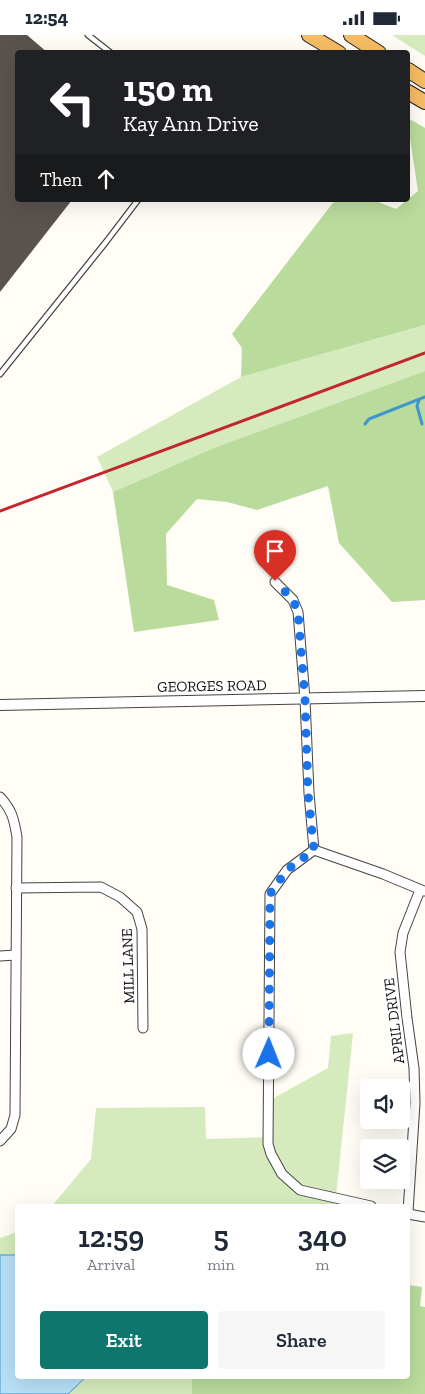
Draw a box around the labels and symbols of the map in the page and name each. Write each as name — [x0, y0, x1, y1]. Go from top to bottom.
pin — [254, 530, 296, 581]
street label: GEORGES ROAD — [157, 676, 267, 696]
street label: MILL LANE — [118, 928, 138, 1004]
street label: APRIL DRIVE — [380, 977, 408, 1065]
position arrow — [242, 1027, 294, 1079]

